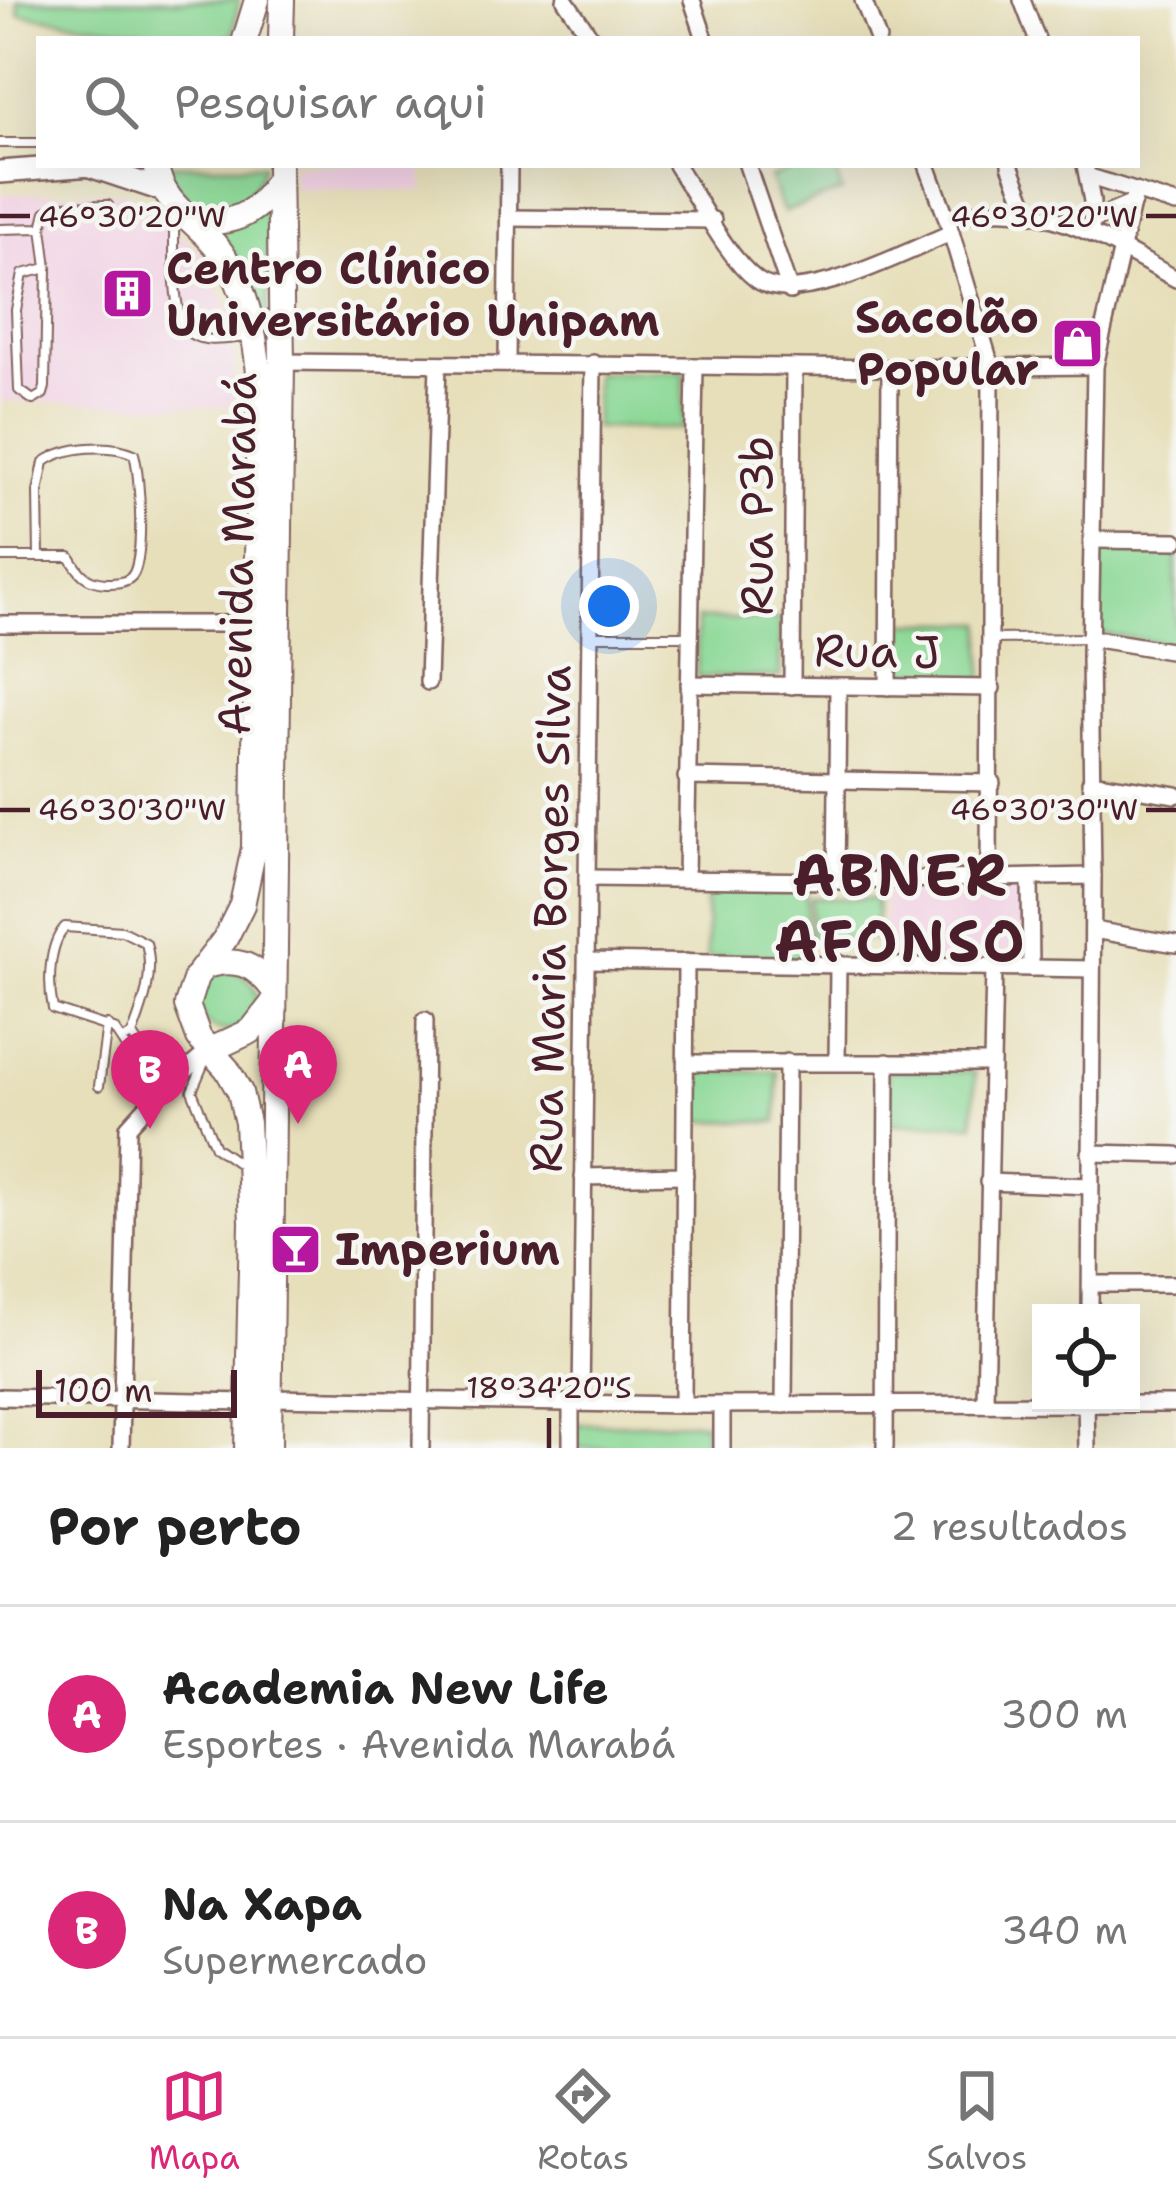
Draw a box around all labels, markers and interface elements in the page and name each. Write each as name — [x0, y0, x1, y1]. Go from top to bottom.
search box — [36, 36, 1140, 168]
icon: search — [78, 69, 144, 135]
text: Pesquisar aqui — [174, 72, 487, 132]
text: 46°30'20"W — [38, 196, 226, 237]
text: 46°30'20"W — [950, 196, 1138, 237]
place label: Centro Clínico Universitário Unipam — [166, 238, 660, 350]
building icon: Centro Clínico Universitário Unipam — [99, 266, 155, 322]
place label: Sacolão Popular — [855, 287, 1039, 399]
shop icon: Sacolão Popular — [1050, 315, 1106, 371]
street label: Avenida Marabá — [204, 372, 270, 736]
street label: Rua P3b — [727, 436, 787, 616]
your location — [579, 576, 639, 636]
street label: Rua J — [814, 620, 940, 682]
street label: Rua Maria Borges Silva — [516, 665, 584, 1173]
text: 46°30'30"W — [38, 789, 226, 830]
text: 46°30'30"W — [950, 789, 1138, 830]
district label: ABNER AFONSO — [774, 837, 1028, 979]
pin: A — [259, 1025, 337, 1124]
pin: B — [111, 1030, 189, 1129]
place label: Imperium — [335, 1219, 560, 1279]
bar icon: Imperium — [268, 1221, 324, 1277]
map controls — [1032, 1304, 1140, 1412]
button: locate — [1032, 1304, 1140, 1412]
scale bar — [36, 1364, 237, 1417]
text: 18°34'20"S — [466, 1367, 632, 1408]
text: 100 m — [54, 1368, 153, 1413]
text: Por perto — [48, 1492, 302, 1560]
text: 2 resultados — [890, 1500, 1128, 1552]
text: Academia New Life — [162, 1658, 609, 1718]
text: A — [72, 1688, 102, 1740]
text: 300 m — [1000, 1688, 1128, 1740]
text: Esportes · Avenida Marabá — [162, 1718, 675, 1770]
text: Na Xapa — [162, 1874, 362, 1934]
text: B — [75, 1904, 99, 1956]
text: 340 m — [1001, 1904, 1128, 1956]
text: Supermercado — [162, 1934, 427, 1986]
tab: Mapa — [149, 2063, 240, 2180]
tab: Rotas — [537, 2063, 629, 2180]
tab: Salvos — [926, 2063, 1027, 2180]

